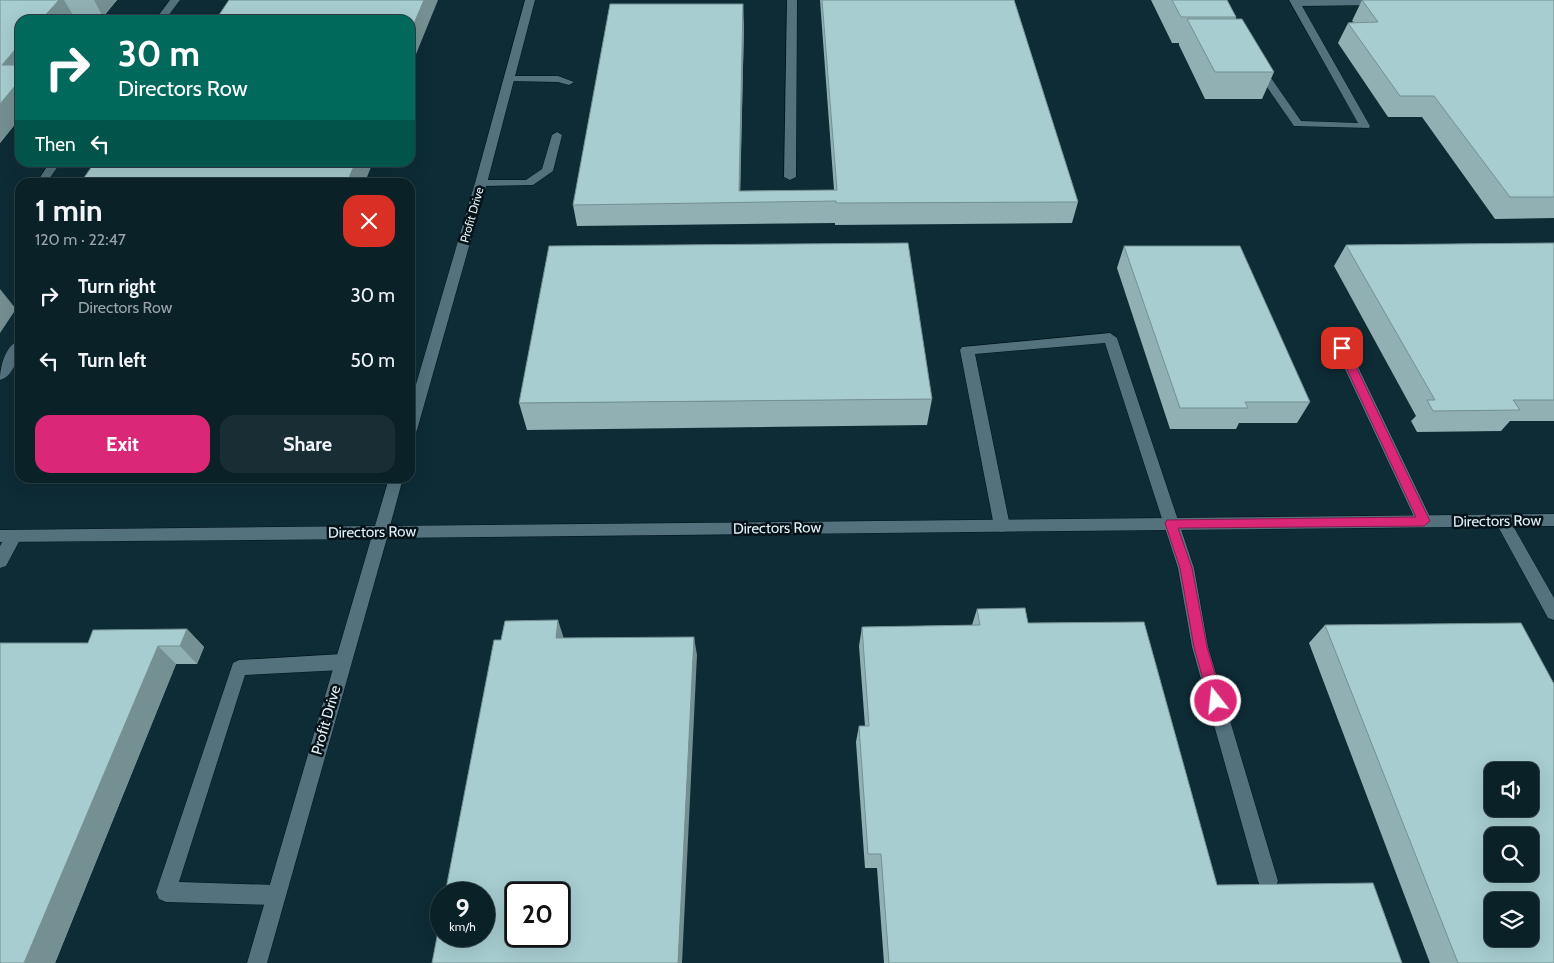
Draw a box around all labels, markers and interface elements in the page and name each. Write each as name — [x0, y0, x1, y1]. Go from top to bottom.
text: 30 m — [118, 32, 200, 75]
icon: right — [35, 35, 100, 100]
text: Directors Row — [118, 75, 248, 102]
icon: left — [86, 130, 114, 158]
text: Then — [35, 133, 76, 156]
street label: Profit Drive — [456, 185, 487, 244]
text: 1 min — [35, 192, 103, 229]
button: close — [343, 195, 395, 247]
text: 120 m · 22:47 — [35, 230, 126, 249]
text: Turn right — [78, 275, 156, 298]
icon: right — [35, 282, 63, 310]
text: 30 m — [351, 284, 395, 307]
text: Directors Row — [78, 298, 172, 317]
pin — [1321, 327, 1363, 369]
icon: arrive — [1328, 334, 1356, 362]
icon: left — [35, 347, 63, 375]
text: Turn left — [78, 349, 146, 372]
text: 50 m — [351, 349, 395, 372]
button: Exit — [35, 415, 210, 473]
button: Share — [220, 415, 395, 473]
street label: Directors Row — [1453, 511, 1541, 531]
street label: Directors Row — [733, 518, 821, 538]
street label: Directors Row — [328, 522, 416, 542]
position arrow — [1189, 674, 1241, 726]
street label: Profit Drive — [308, 683, 345, 757]
map controls — [1484, 762, 1539, 947]
button: sound — [1484, 762, 1539, 817]
button: search — [1484, 827, 1539, 882]
speed limit sign: 20 — [505, 882, 570, 947]
button: layers — [1484, 892, 1539, 947]
text: 9 — [455, 893, 470, 923]
text: km/h — [449, 919, 476, 934]

